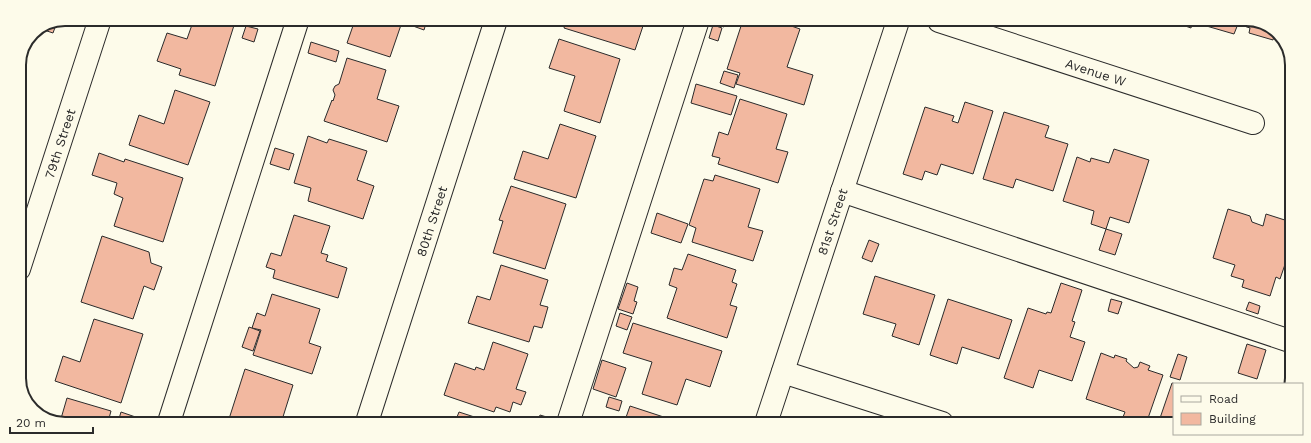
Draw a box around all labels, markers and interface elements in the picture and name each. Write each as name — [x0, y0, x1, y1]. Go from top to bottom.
street label: Avenue W — [1064, 55, 1129, 89]
street label: 79th Street — [41, 106, 78, 180]
street label: 80th Street — [413, 183, 450, 258]
street label: 81st Street — [814, 186, 850, 257]
legend — [1173, 383, 1303, 435]
text: Road — [1209, 392, 1238, 406]
scale bar — [10, 409, 93, 435]
text: Building — [1209, 412, 1256, 426]
text: 20 m — [16, 416, 46, 430]

